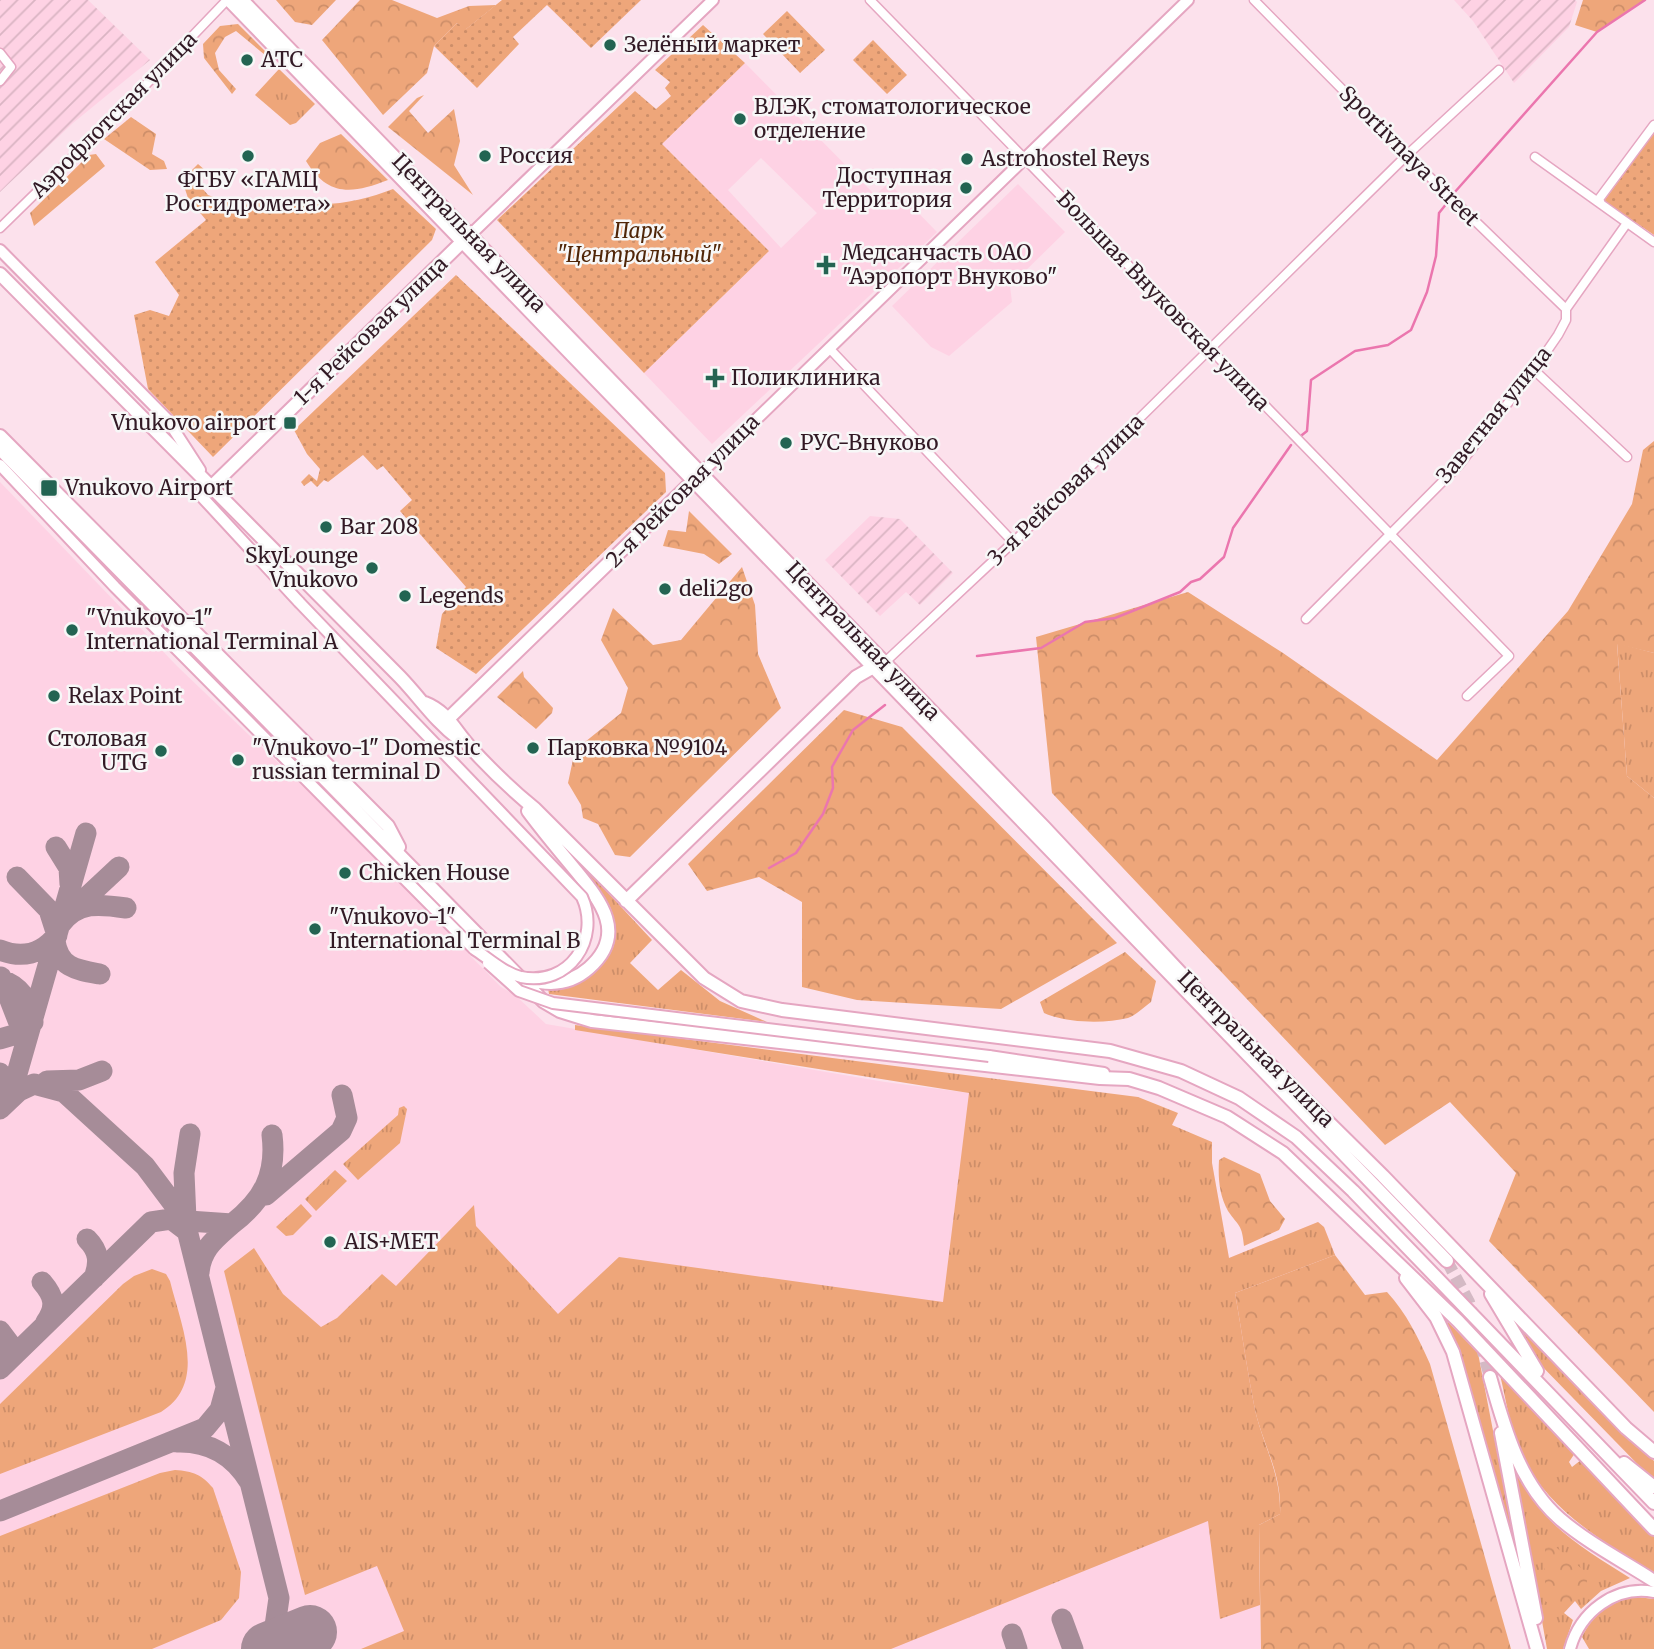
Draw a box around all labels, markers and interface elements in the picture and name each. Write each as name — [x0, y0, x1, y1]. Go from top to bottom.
street label: Аэрофлотская улица — [24, 26, 202, 204]
place label: Зелёный маркет — [624, 31, 801, 58]
marker: Зелёный маркет — [602, 37, 618, 53]
place label: АТС — [260, 46, 303, 73]
marker: АТС — [239, 52, 255, 68]
street label: Sportivnaya Street — [1334, 80, 1485, 231]
place label: ВЛЭК, стоматологическое отделение — [754, 93, 1031, 144]
marker: ВЛЭК, стоматологическое отделение — [732, 111, 748, 127]
place label: Россия — [499, 142, 573, 169]
place label: Astrohostel Reys — [980, 145, 1150, 172]
street label: Центральная улица — [386, 147, 552, 318]
marker: ФГБУ «ГАМЦ Росгидромета» — [240, 148, 256, 164]
marker: Россия — [477, 148, 493, 164]
marker: Astrohostel Reys — [959, 151, 975, 167]
place label: Доступная Территория — [822, 162, 952, 213]
place label: ФГБУ «ГАМЦ Росгидромета» — [165, 166, 331, 217]
marker: Доступная Территория — [958, 180, 974, 196]
street label: Большая Внуковская улица — [1051, 185, 1276, 416]
park label: Парк "Центральный" — [557, 217, 722, 268]
place label: Медсанчасть ОАО "Аэропорт Внуково" — [842, 239, 1057, 290]
street label: 1-я Рейсовая улица — [288, 250, 453, 411]
marker: Медсанчасть ОАО "Аэропорт Внуково" — [816, 255, 836, 275]
street label: Заветная улица — [1430, 341, 1557, 489]
place label: Поликлиника — [731, 364, 881, 391]
marker: Поликлиника — [705, 368, 725, 388]
street label: 2-я Рейсовая улица — [600, 408, 765, 573]
street label: 3-я Рейсовая улица — [982, 408, 1149, 571]
place label: Vnukovo airport — [111, 409, 276, 436]
marker: Vnukovo airport — [282, 415, 298, 431]
place label: РУС-Внуково — [800, 429, 938, 456]
marker: РУС-Внуково — [778, 435, 794, 451]
place label: Vnukovo Airport — [64, 474, 233, 501]
marker: Vnukovo Airport — [39, 478, 59, 498]
place label: Bar 208 — [340, 513, 418, 540]
marker: Bar 208 — [318, 519, 334, 535]
place label: SkyLounge Vnukovo — [245, 542, 358, 593]
street label: Центральная улица — [780, 555, 946, 726]
marker: SkyLounge Vnukovo — [364, 560, 380, 576]
place label: deli2go — [679, 575, 753, 602]
marker: deli2go — [657, 581, 673, 597]
place label: Legends — [419, 582, 504, 609]
marker: Legends — [397, 588, 413, 604]
place label: "Vnukovo-1" International Terminal A — [86, 604, 338, 655]
marker: "Vnukovo-1" International Terminal A — [64, 622, 80, 638]
place label: Relax Point — [68, 682, 183, 709]
marker: Relax Point — [46, 688, 62, 704]
place label: Столовая UTG — [48, 725, 147, 776]
place label: "Vnukovo-1" Domestic russian terminal D — [252, 734, 481, 785]
place label: Парковка №9104 — [547, 734, 728, 761]
marker: Парковка №9104 — [525, 740, 541, 756]
marker: Столовая UTG — [153, 743, 169, 759]
marker: "Vnukovo-1" Domestic russian terminal D — [230, 752, 246, 768]
place label: Chicken House — [359, 859, 509, 886]
marker: Chicken House — [337, 865, 353, 881]
place label: "Vnukovo-1" International Terminal B — [329, 903, 580, 954]
marker: "Vnukovo-1" International Terminal B — [307, 921, 323, 937]
street label: Центральная улица — [1172, 965, 1340, 1133]
place label: AIS+MET — [343, 1228, 439, 1255]
marker: AIS+MET — [322, 1234, 338, 1250]

